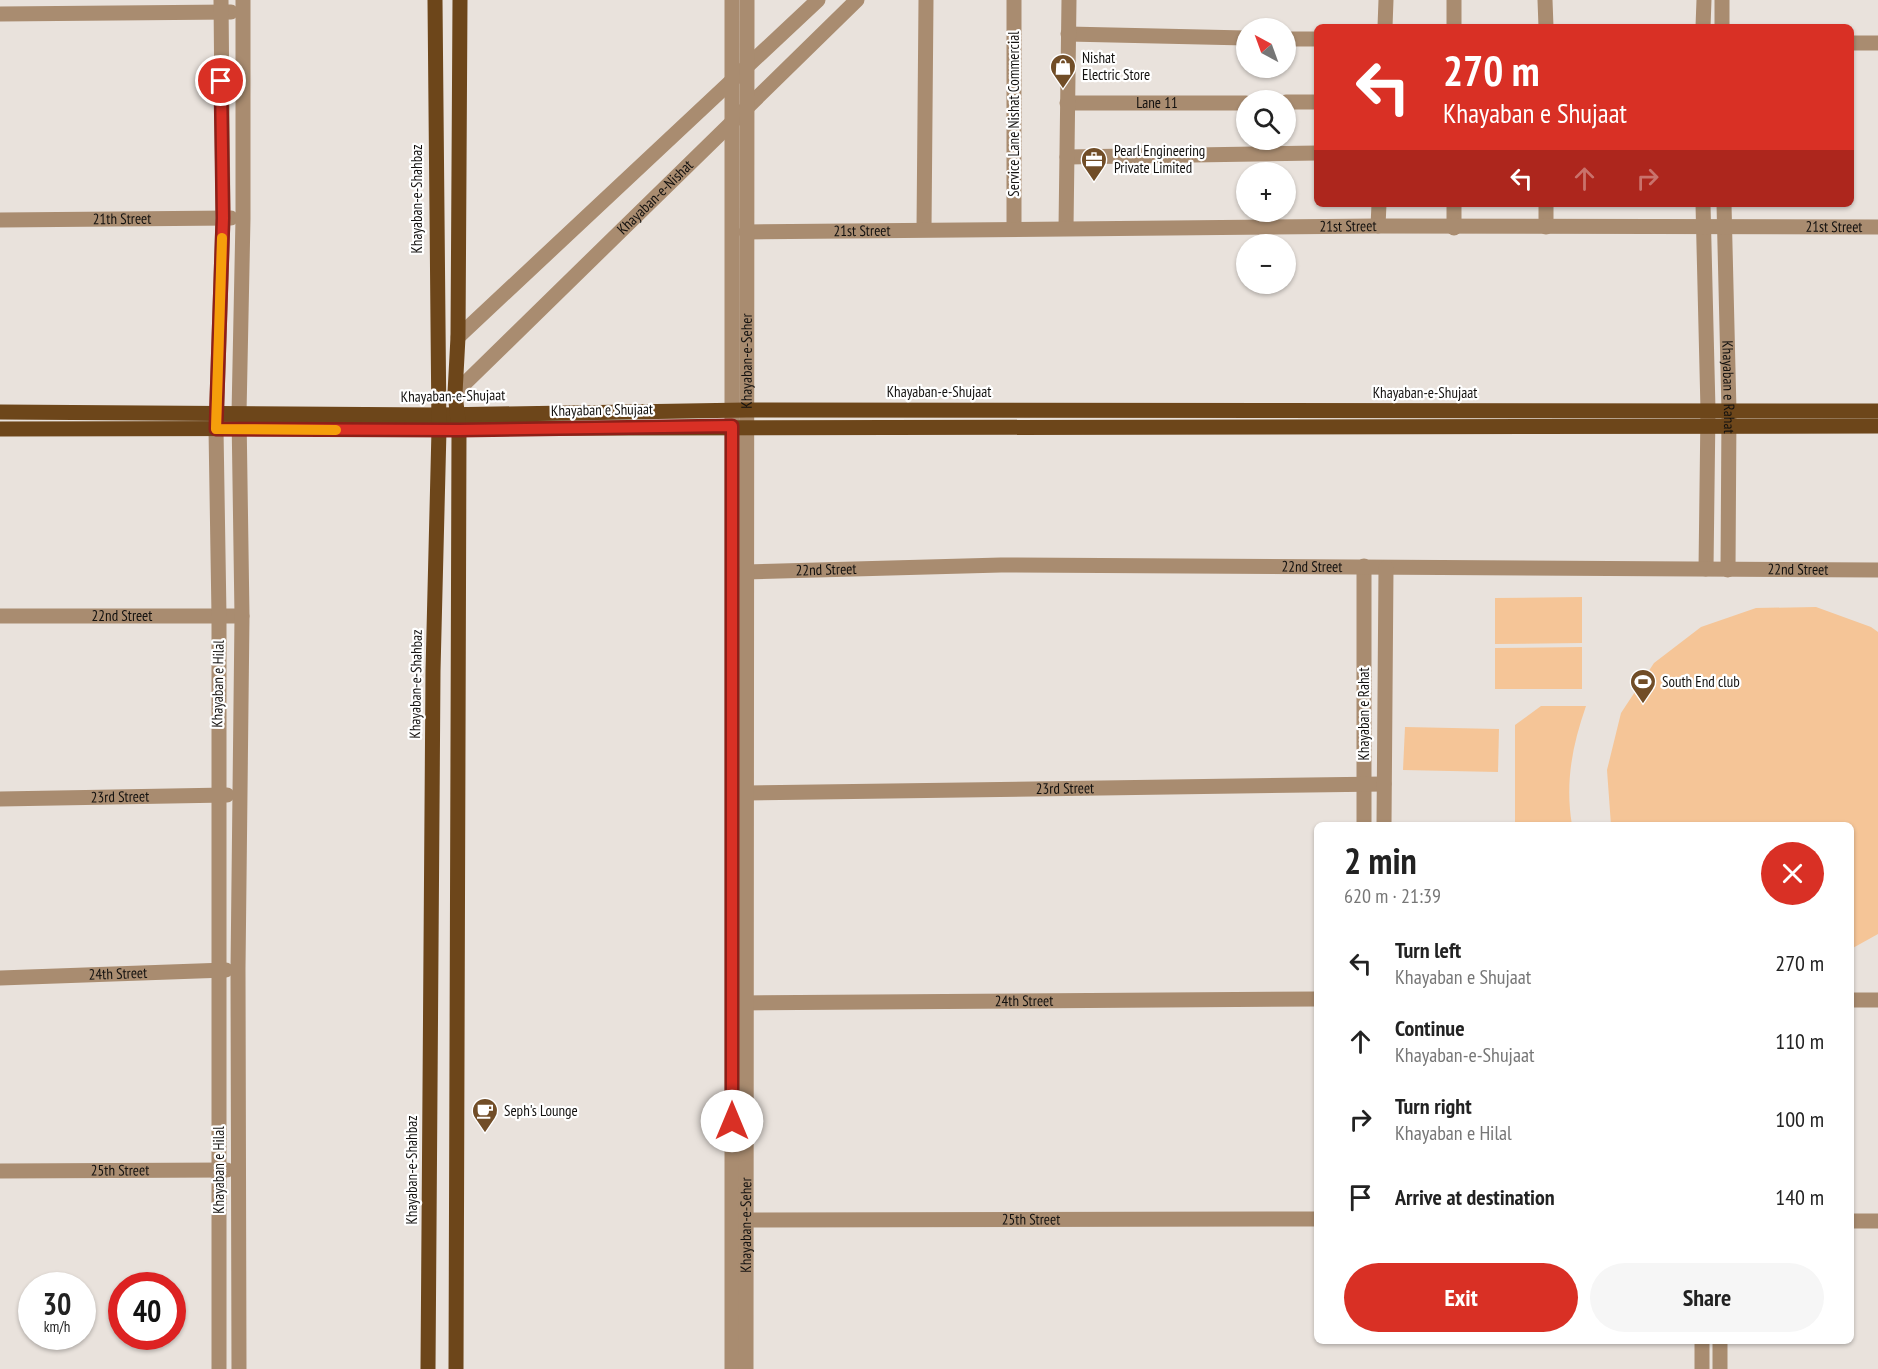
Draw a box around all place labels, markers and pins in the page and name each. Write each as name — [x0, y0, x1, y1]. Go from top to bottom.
place label: Nishat Electric Store — [1082, 48, 1150, 84]
shop icon: Nishat Electric Store — [1048, 52, 1078, 90]
pin — [195, 55, 246, 106]
place label: Pearl Engineering Private Limited — [1114, 141, 1205, 177]
office icon: Pearl Engineering Private Limited — [1079, 145, 1109, 183]
sports icon: South End club — [1628, 667, 1658, 705]
place label: South End club — [1662, 672, 1740, 691]
cafe icon: Seph's Lounge — [470, 1096, 500, 1134]
place label: Seph's Lounge — [504, 1101, 578, 1120]

